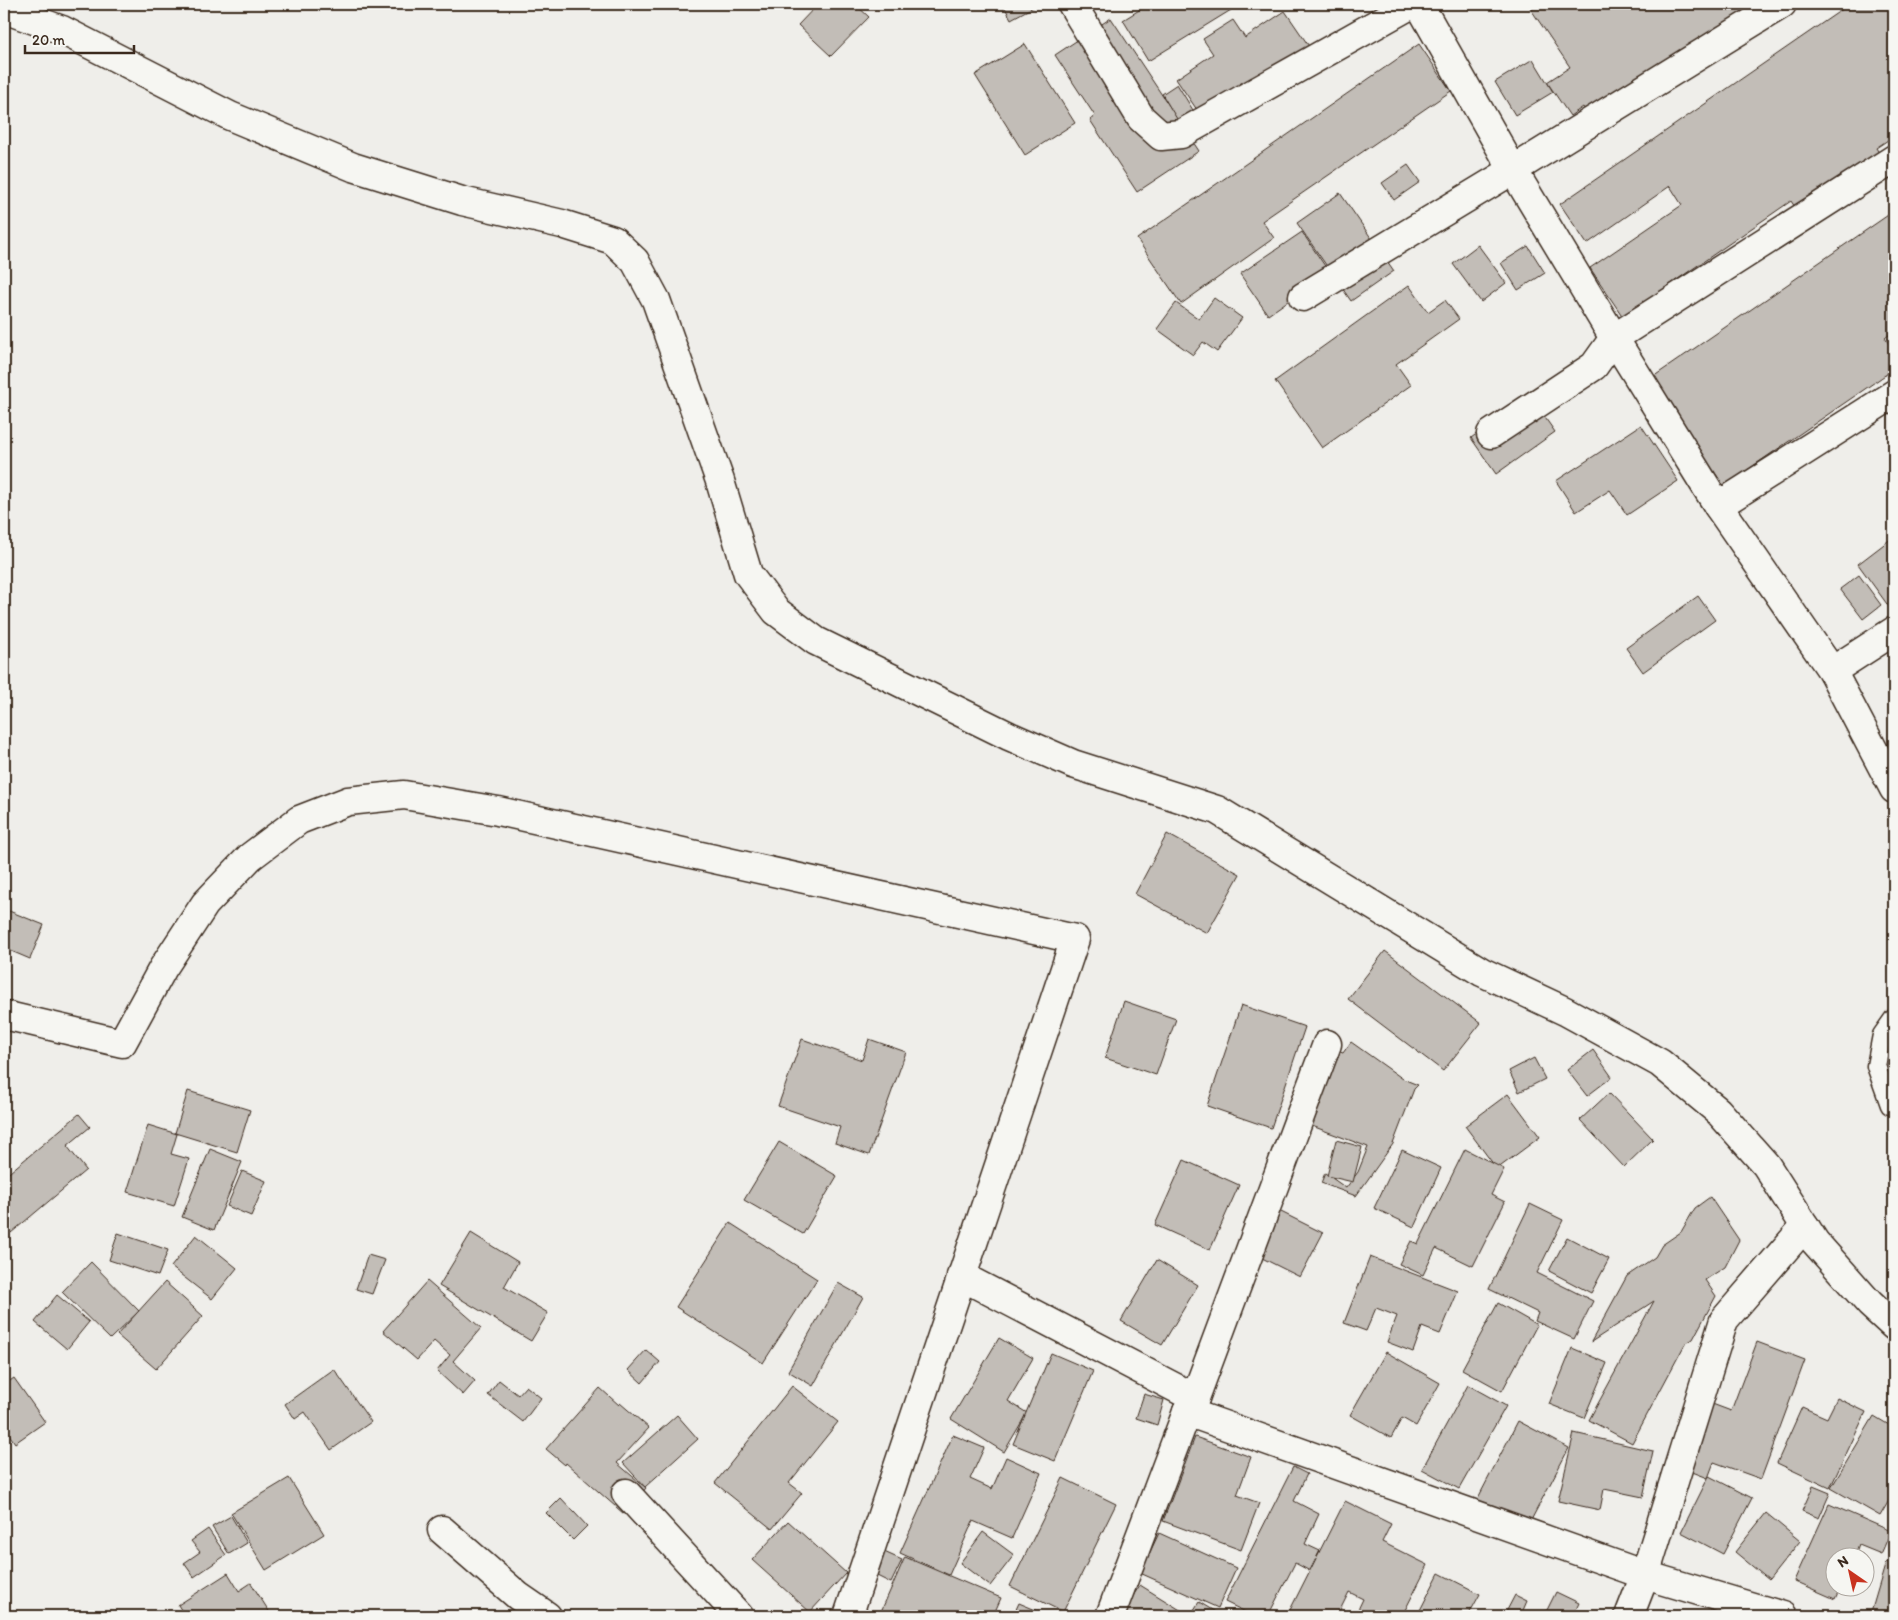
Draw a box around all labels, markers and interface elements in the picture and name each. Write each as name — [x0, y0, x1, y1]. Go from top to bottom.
scale bar — [25, 22, 134, 54]
text: 20 m — [32, 31, 66, 49]
north arrow — [1826, 1548, 1876, 1598]
text: N — [1834, 1552, 1852, 1571]

